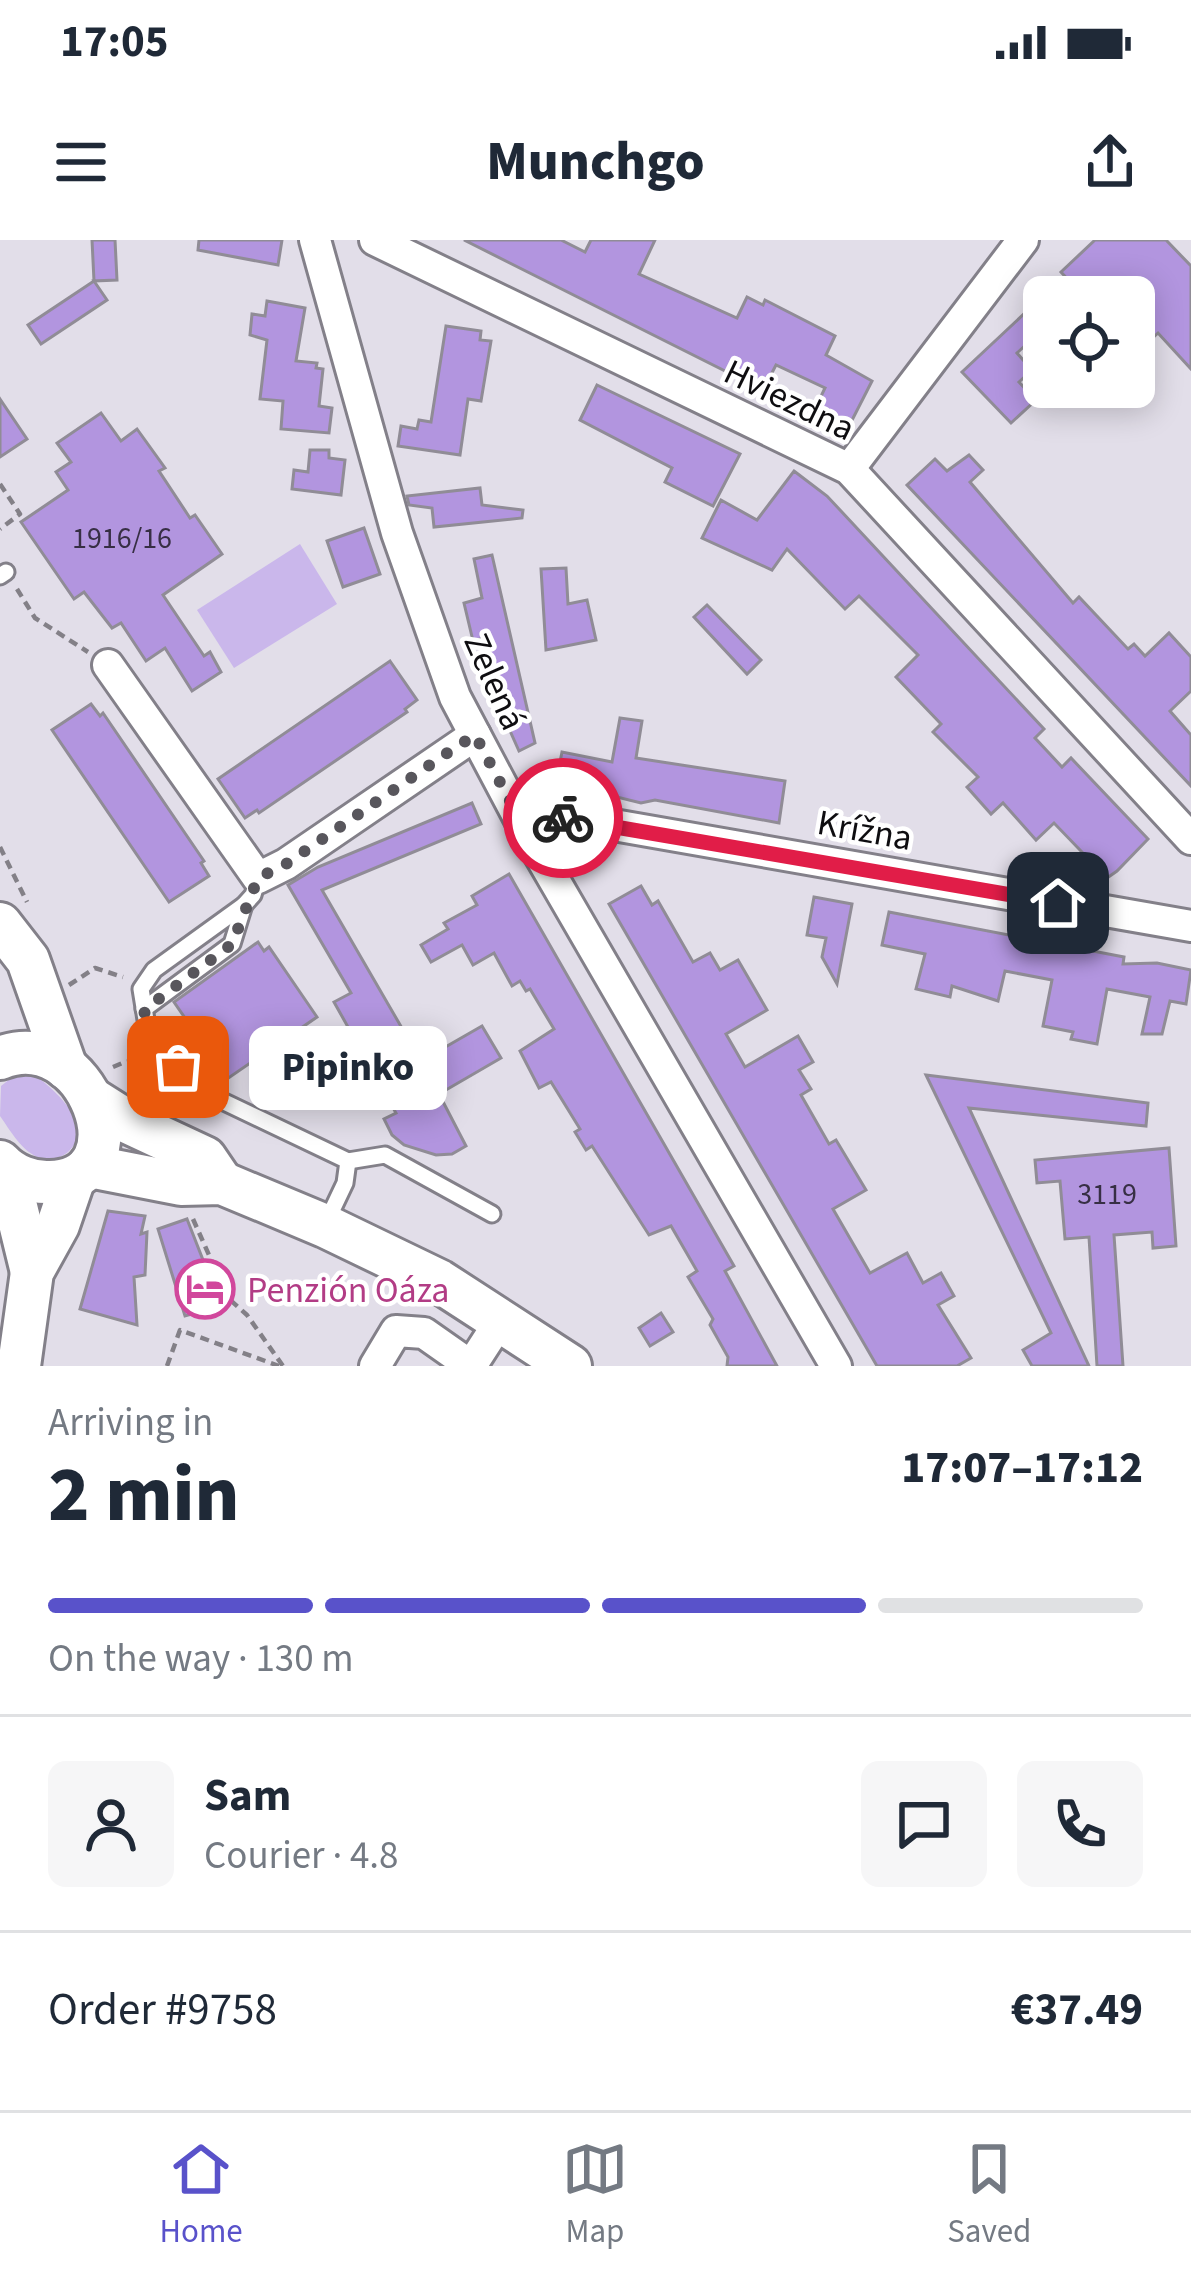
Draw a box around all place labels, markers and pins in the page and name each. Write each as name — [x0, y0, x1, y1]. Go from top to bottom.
pin — [1007, 852, 1109, 954]
pin — [127, 1016, 229, 1118]
callout: Pipinko — [250, 1025, 448, 1109]
hotel icon: Penzión Oáza — [174, 1258, 236, 1320]
place label: Penzión Oáza — [247, 1265, 449, 1316]

